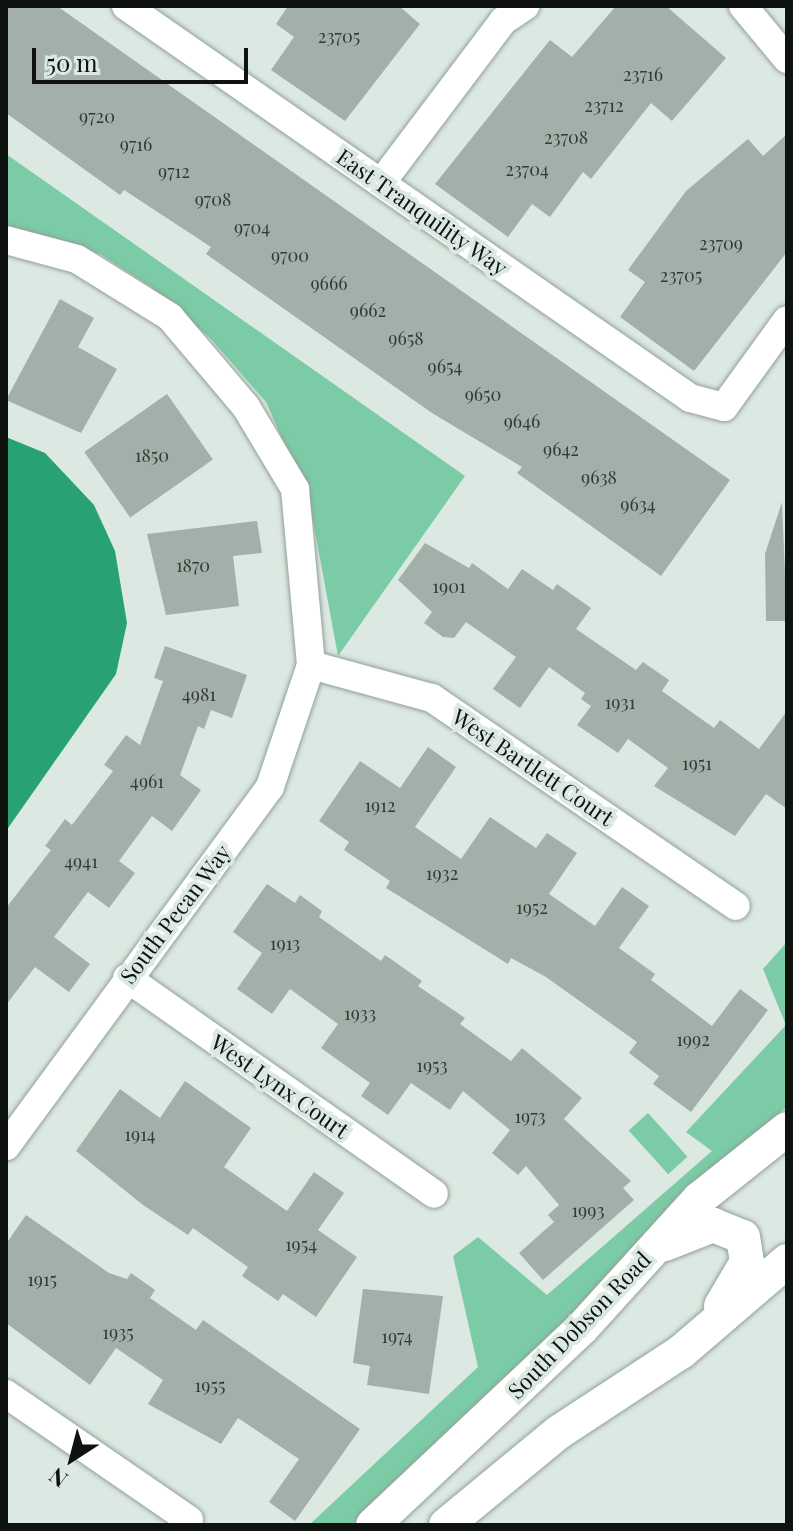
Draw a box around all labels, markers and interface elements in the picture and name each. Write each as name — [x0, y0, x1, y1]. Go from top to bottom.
house number: 23705 — [318, 25, 360, 47]
scale bar — [36, 32, 252, 82]
text: 50 m — [46, 46, 98, 78]
house number: 23716 — [623, 63, 663, 85]
house number: 23712 — [584, 94, 624, 116]
house number: 9720 — [79, 105, 115, 127]
house number: 23708 — [544, 126, 588, 148]
house number: 9716 — [120, 133, 152, 155]
street label: East Tranquility Way — [331, 143, 513, 281]
house number: 23704 — [505, 158, 549, 180]
house number: 9712 — [158, 160, 190, 182]
house number: 9708 — [195, 188, 231, 210]
house number: 9704 — [234, 216, 270, 238]
house number: 23709 — [699, 232, 743, 254]
house number: 9700 — [271, 244, 309, 266]
house number: 23705 — [660, 264, 702, 286]
house number: 9666 — [310, 272, 348, 294]
house number: 9662 — [350, 299, 386, 321]
house number: 9658 — [388, 327, 424, 349]
house number: 9654 — [428, 355, 462, 377]
house number: 9650 — [465, 383, 501, 405]
house number: 9646 — [504, 410, 540, 432]
house number: 9642 — [543, 438, 579, 460]
house number: 1850 — [135, 444, 169, 466]
house number: 9638 — [581, 466, 617, 488]
house number: 9634 — [620, 493, 656, 515]
house number: 1870 — [176, 554, 210, 576]
house number: 1901 — [432, 575, 466, 597]
house number: 4981 — [182, 683, 216, 705]
house number: 1931 — [605, 691, 635, 713]
street label: West Bartlett Court — [447, 703, 619, 831]
house number: 1951 — [682, 752, 712, 774]
house number: 4961 — [130, 770, 164, 792]
house number: 1912 — [364, 794, 396, 816]
street label: South Pecan Way — [114, 839, 236, 989]
house number: 4941 — [64, 850, 98, 872]
house number: 1932 — [426, 862, 458, 884]
house number: 1952 — [516, 896, 548, 918]
house number: 1913 — [270, 932, 300, 954]
house number: 1933 — [344, 1002, 376, 1024]
street label: West Lynx Court — [206, 1028, 354, 1144]
house number: 1992 — [676, 1028, 710, 1050]
house number: 1953 — [416, 1054, 448, 1076]
house number: 1973 — [514, 1105, 546, 1127]
house number: 1914 — [124, 1123, 156, 1145]
house number: 1993 — [571, 1199, 605, 1221]
house number: 1954 — [285, 1233, 317, 1255]
street label: South Dobson Road — [502, 1246, 656, 1404]
house number: 1915 — [27, 1268, 57, 1290]
house number: 1935 — [102, 1321, 134, 1343]
house number: 1974 — [381, 1325, 413, 1347]
house number: 1955 — [195, 1374, 225, 1396]
north arrow — [32, 1419, 112, 1499]
text: N — [43, 1462, 73, 1495]

